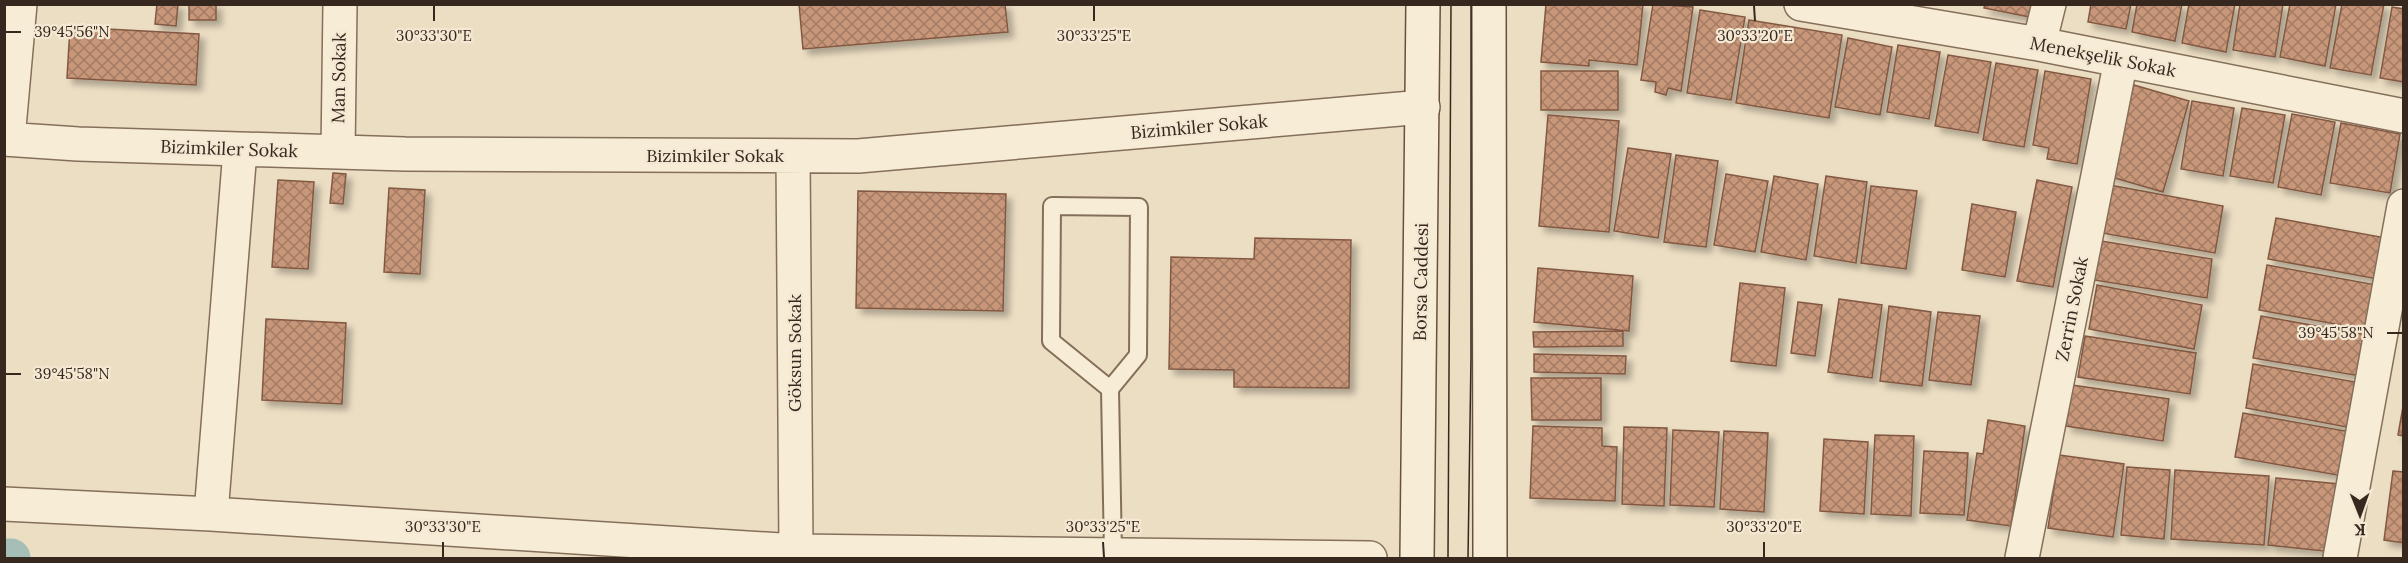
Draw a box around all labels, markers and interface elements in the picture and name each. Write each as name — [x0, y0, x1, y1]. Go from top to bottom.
text: 39°45'56"N — [34, 22, 110, 41]
text: 30°33'30"E — [396, 26, 472, 45]
text: 30°33'25"E — [1057, 26, 1131, 45]
text: 30°33'20"E — [1717, 26, 1793, 45]
street label: Menekşelik Sokak — [2028, 31, 2178, 82]
street label: Man Sokak — [326, 32, 351, 124]
street label: Bizimkiler Sokak — [1129, 109, 1269, 144]
street label: Bizimkiler Sokak — [160, 135, 299, 162]
street label: Bizimkiler Sokak — [646, 144, 784, 167]
street label: Borsa Caddesi — [1408, 223, 1433, 341]
street label: Zerrin Sokak — [2050, 254, 2093, 363]
street label: Göksun Sokak — [783, 294, 806, 412]
text: 39°45'58"N — [2298, 323, 2374, 342]
text: 39°45'58"N — [34, 364, 110, 383]
north arrow — [2330, 485, 2390, 545]
text: 30°33'30"E — [405, 517, 481, 536]
text: 30°33'25"E — [1066, 517, 1140, 536]
text: 30°33'20"E — [1726, 517, 1802, 536]
text: K — [2354, 520, 2366, 540]

